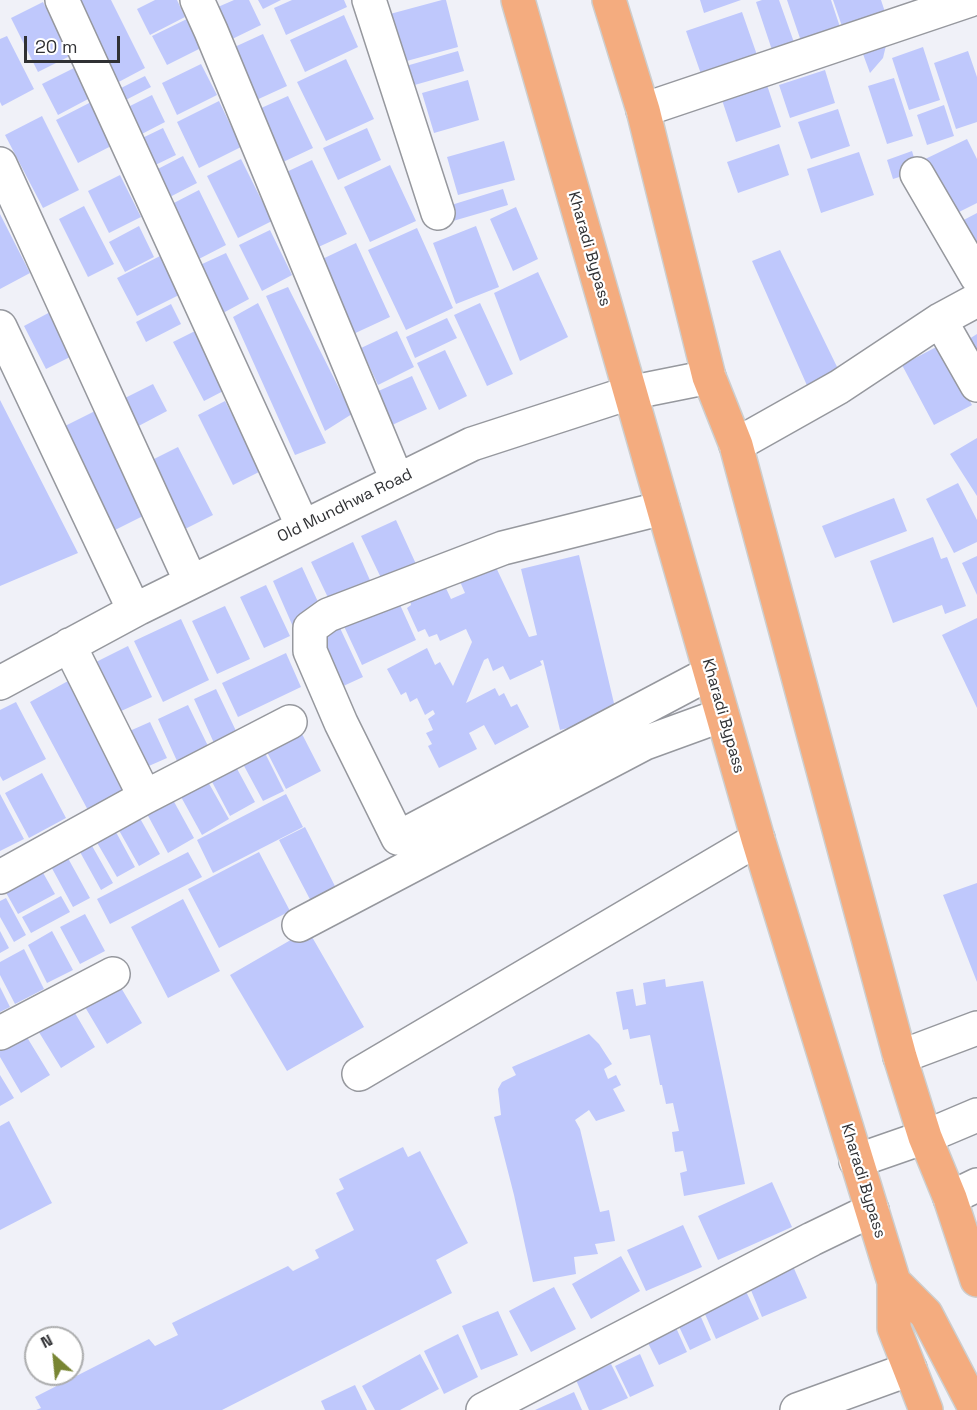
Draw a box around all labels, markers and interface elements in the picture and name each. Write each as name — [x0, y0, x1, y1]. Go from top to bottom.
scale bar — [27, 24, 123, 62]
text: 20 m — [35, 35, 78, 58]
street label: Kharadi Bypass — [563, 189, 615, 309]
street label: Old Mundhwa Road — [274, 465, 416, 547]
street label: Kharadi Bypass — [697, 656, 749, 776]
street label: Kharadi Bypass — [836, 1122, 890, 1240]
north arrow — [24, 1326, 84, 1386]
text: N — [37, 1330, 56, 1353]

